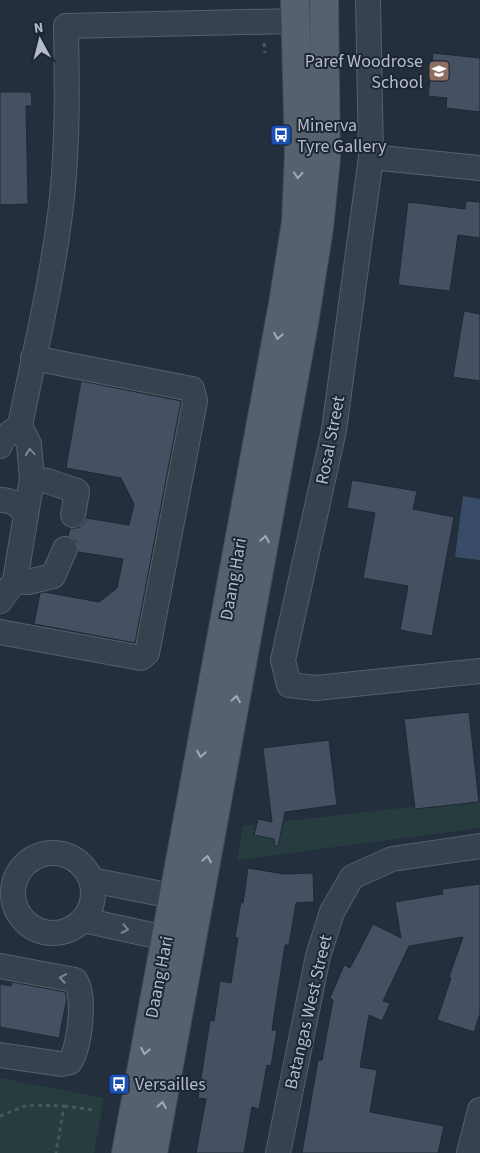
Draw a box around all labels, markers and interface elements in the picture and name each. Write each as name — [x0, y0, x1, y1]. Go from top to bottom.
north arrow — [15, 15, 65, 65]
text: N — [33, 18, 44, 39]
place label: Paref Woodrose School — [305, 49, 423, 95]
school or university icon: Paref Woodrose School — [427, 59, 451, 83]
place label: Minerva Tyre Gallery — [297, 113, 387, 159]
bus stop icon: Minerva Tyre Gallery — [269, 123, 293, 147]
one-way arrow — [293, 171, 304, 179]
one-way arrow — [273, 331, 283, 340]
street label: Rosal Street — [310, 394, 351, 487]
one-way arrow — [24, 448, 35, 456]
one-way arrow — [259, 535, 269, 544]
street label: Daang Hari — [214, 536, 253, 622]
one-way arrow — [230, 695, 240, 704]
one-way arrow — [196, 749, 206, 758]
one-way arrow — [201, 855, 211, 863]
one-way arrow — [120, 923, 129, 934]
street label: Batangas West Street — [279, 932, 338, 1092]
street label: Daang Hari — [139, 934, 180, 1020]
one-way arrow — [59, 973, 67, 983]
one-way arrow — [140, 1047, 151, 1056]
bus stop icon: Versailles — [107, 1072, 131, 1096]
place label: Versailles — [135, 1072, 206, 1097]
one-way arrow — [157, 1101, 167, 1109]

